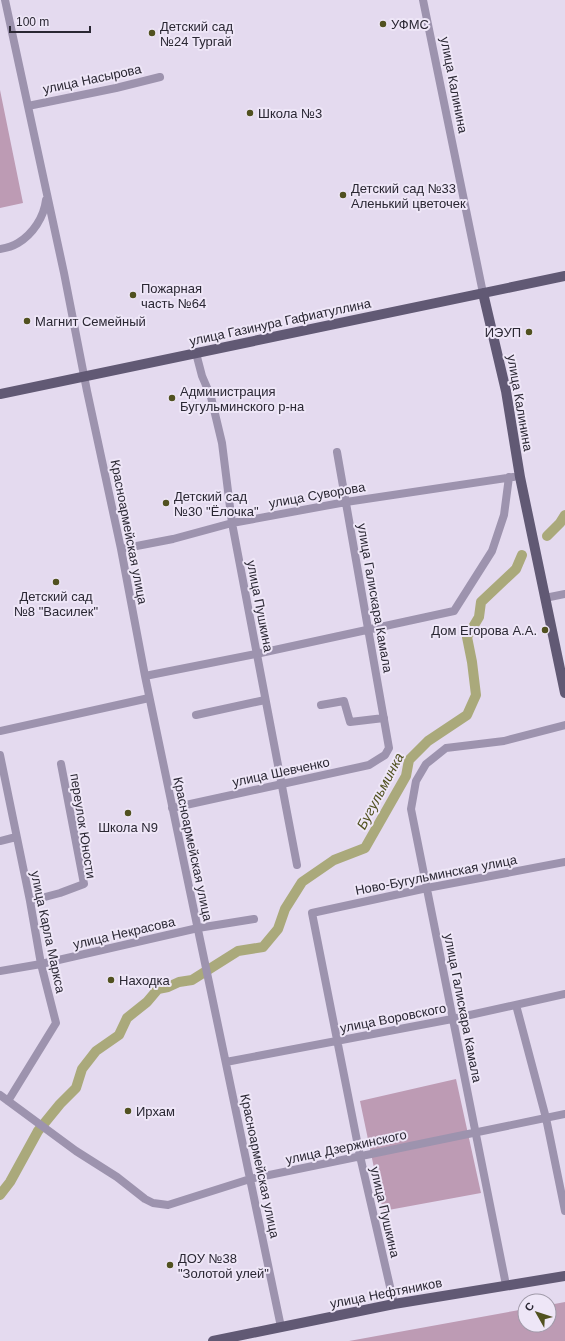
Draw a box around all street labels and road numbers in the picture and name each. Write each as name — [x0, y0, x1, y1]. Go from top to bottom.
street label: улица Калинина — [437, 36, 471, 135]
street label: улица Насырова — [41, 61, 143, 97]
street label: улица Газинура Гафиатуллина — [188, 295, 373, 349]
street label: улица Калинина — [504, 354, 536, 453]
street label: Красноармейская улица — [108, 458, 151, 606]
street label: улица Суворова — [268, 479, 367, 511]
street label: улица Галискара Камала — [354, 522, 396, 675]
street label: улица Пушкина — [244, 559, 276, 654]
street label: улица Шевченко — [231, 754, 331, 790]
street label: переулок Юности — [67, 772, 99, 880]
street label: Красноармейская улица — [170, 776, 216, 923]
street label: Ново-Бугульминская улица — [354, 852, 519, 898]
street label: улица Карла Маркса — [28, 870, 68, 995]
street label: улица Некрасова — [72, 914, 177, 952]
street label: улица Галискара Камала — [441, 932, 485, 1084]
street label: улица Воровского — [339, 1000, 447, 1036]
street label: Красноармейская улица — [237, 1093, 283, 1240]
street label: улица Дзержинского — [284, 1127, 408, 1167]
street label: улица Пушкина — [367, 1165, 403, 1260]
street label: улица Нефтяников — [329, 1275, 443, 1311]

